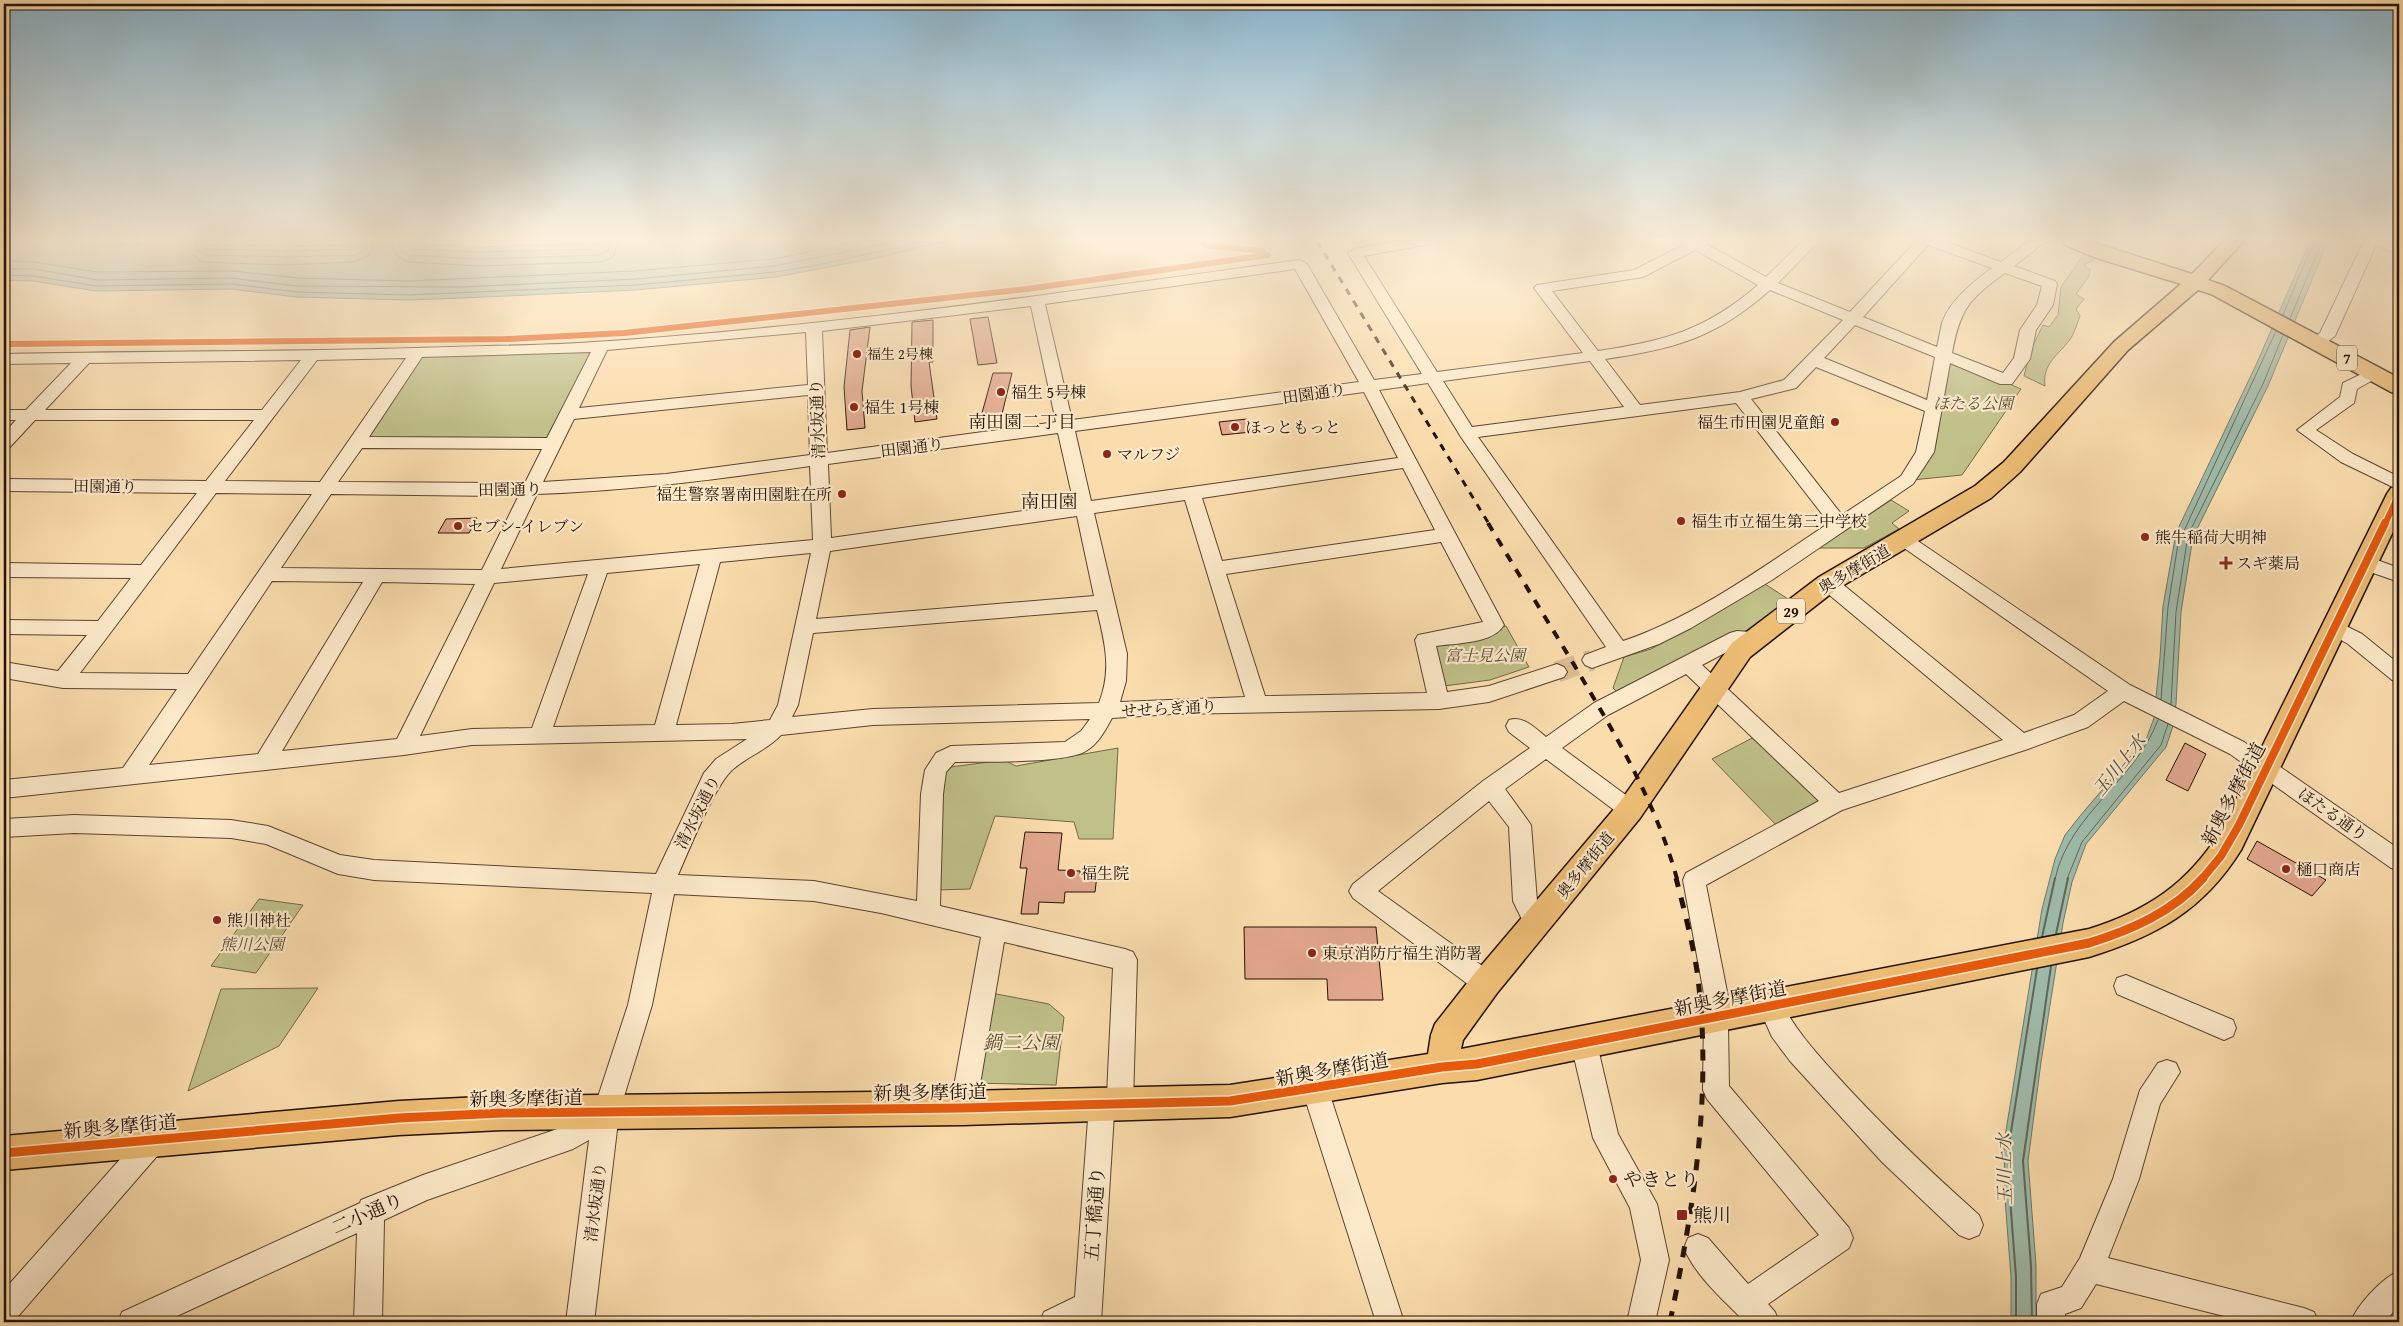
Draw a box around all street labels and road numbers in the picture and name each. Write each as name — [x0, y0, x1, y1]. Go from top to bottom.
road number: 7 — [2337, 346, 2357, 370]
street label: 田園通り — [1281, 377, 1347, 409]
street label: 清水坂通り — [804, 379, 830, 459]
street label: 田園通り — [879, 431, 945, 463]
street label: 田園通り — [73, 473, 137, 499]
street label: 田園通り — [478, 476, 542, 502]
street label: 奥多摩街道 — [1814, 538, 1894, 600]
road number: 29 — [1777, 598, 1805, 624]
street label: せせらぎ通り — [1120, 694, 1218, 722]
street label: 新奥多摩街道 — [2194, 737, 2272, 851]
street label: 清水坂通り — [668, 771, 726, 853]
street label: ほたる通り — [2293, 781, 2373, 847]
street label: 奥多摩街道 — [1550, 826, 1620, 904]
street label: 新奥多摩街道 — [1671, 973, 1789, 1023]
street label: 新奥多摩街道 — [1273, 1045, 1391, 1093]
street label: 新奥多摩街道 — [873, 1077, 987, 1107]
street label: 新奥多摩街道 — [469, 1083, 583, 1113]
street label: 新奥多摩街道 — [62, 1107, 178, 1145]
street label: 清水坂通り — [578, 1161, 612, 1243]
street label: 五丁橋通り — [1077, 1166, 1111, 1262]
street label: 二小通り — [327, 1185, 407, 1241]

